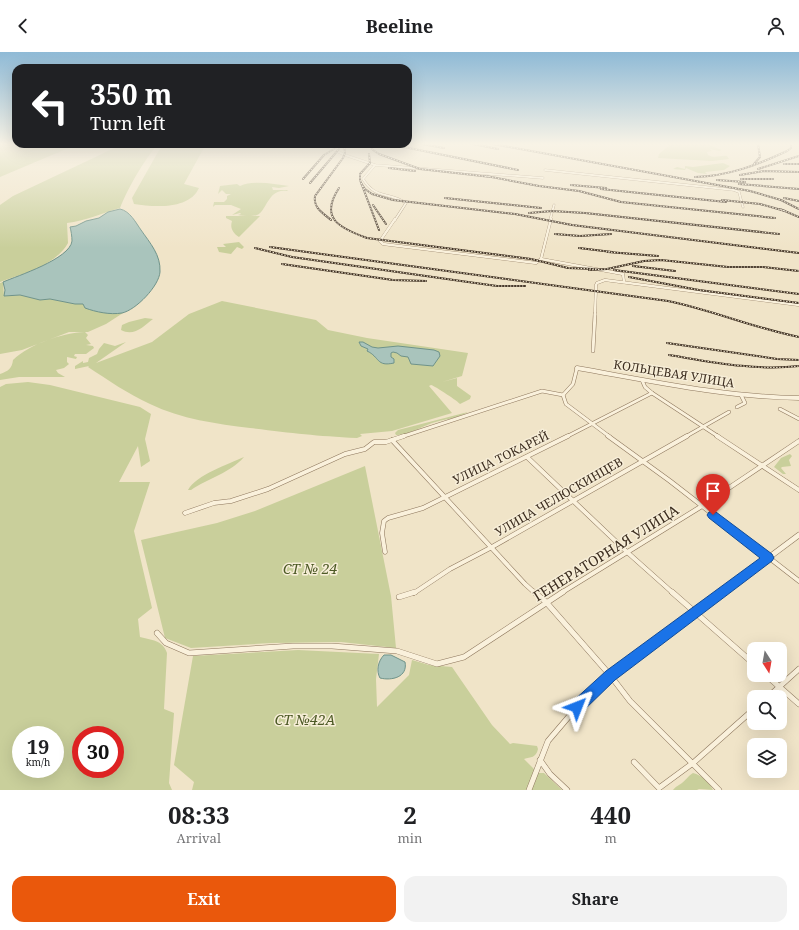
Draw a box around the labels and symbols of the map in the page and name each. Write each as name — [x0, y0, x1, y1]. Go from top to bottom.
street label: КОЛЬЦЕВАЯ УЛИЦА — [612, 356, 736, 392]
street label: УЛИЦА ТОКАРЕЙ — [450, 427, 552, 488]
street label: УЛИЦА ЧЕЛЮСКИНЦЕВ — [492, 453, 626, 540]
pin — [696, 474, 730, 515]
street label: ГЕНЕРАТОРНАЯ УЛИЦА — [529, 500, 682, 605]
park label: СТ № 24 — [283, 559, 337, 578]
north arrow — [747, 642, 787, 682]
position arrow — [556, 686, 598, 728]
park label: СТ №42А — [275, 710, 336, 729]
speed limit sign: 30 — [72, 726, 124, 778]

